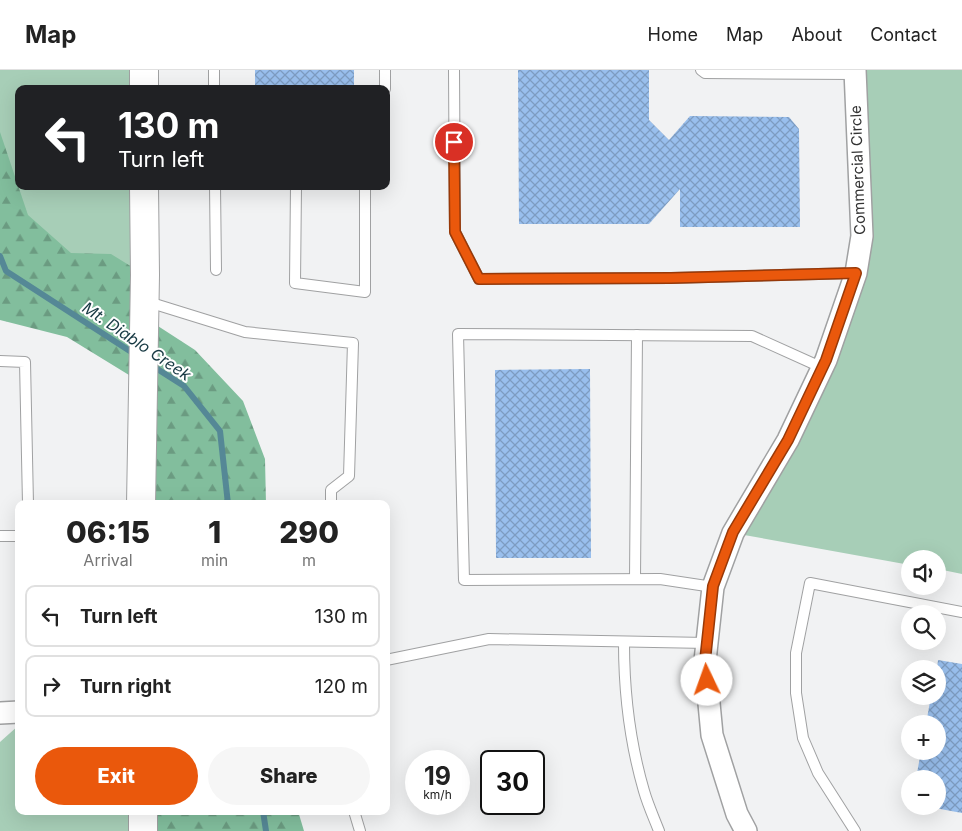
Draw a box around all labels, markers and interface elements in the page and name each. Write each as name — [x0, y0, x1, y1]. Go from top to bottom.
text: Map — [25, 20, 76, 49]
text: Home — [648, 24, 698, 45]
text: Map — [726, 24, 763, 45]
text: About — [791, 24, 842, 45]
text: Contact — [870, 24, 937, 45]
text: 130 m — [118, 104, 220, 146]
icon: left — [35, 105, 100, 170]
street label: Commercial Circle — [846, 105, 869, 235]
pin — [433, 121, 475, 163]
icon: arrive — [440, 128, 468, 156]
text: Turn left — [118, 146, 204, 172]
water label: Mt. Diablo Creek — [79, 297, 195, 385]
text: 06:15 — [66, 514, 150, 550]
text: 1 — [208, 514, 221, 550]
text: 290 — [279, 514, 339, 550]
text: Arrival — [83, 550, 133, 570]
text: min — [201, 550, 228, 570]
text: m — [302, 550, 316, 570]
map controls — [901, 550, 946, 815]
button: sound — [901, 550, 946, 595]
icon: left — [37, 602, 65, 630]
text: Turn left — [80, 605, 158, 628]
text: 130 m — [315, 605, 368, 628]
button: search — [901, 605, 946, 650]
position arrow — [680, 653, 732, 705]
button: layers — [901, 660, 946, 705]
icon: right — [37, 672, 65, 700]
text: Turn right — [80, 675, 171, 698]
text: 120 m — [315, 675, 368, 698]
button: + — [901, 715, 946, 760]
button: Exit — [35, 747, 198, 805]
button: Share — [208, 747, 370, 805]
speed limit sign: 30 — [480, 750, 545, 815]
text: 19 — [424, 761, 451, 791]
button: − — [901, 770, 946, 815]
text: km/h — [423, 787, 452, 802]

